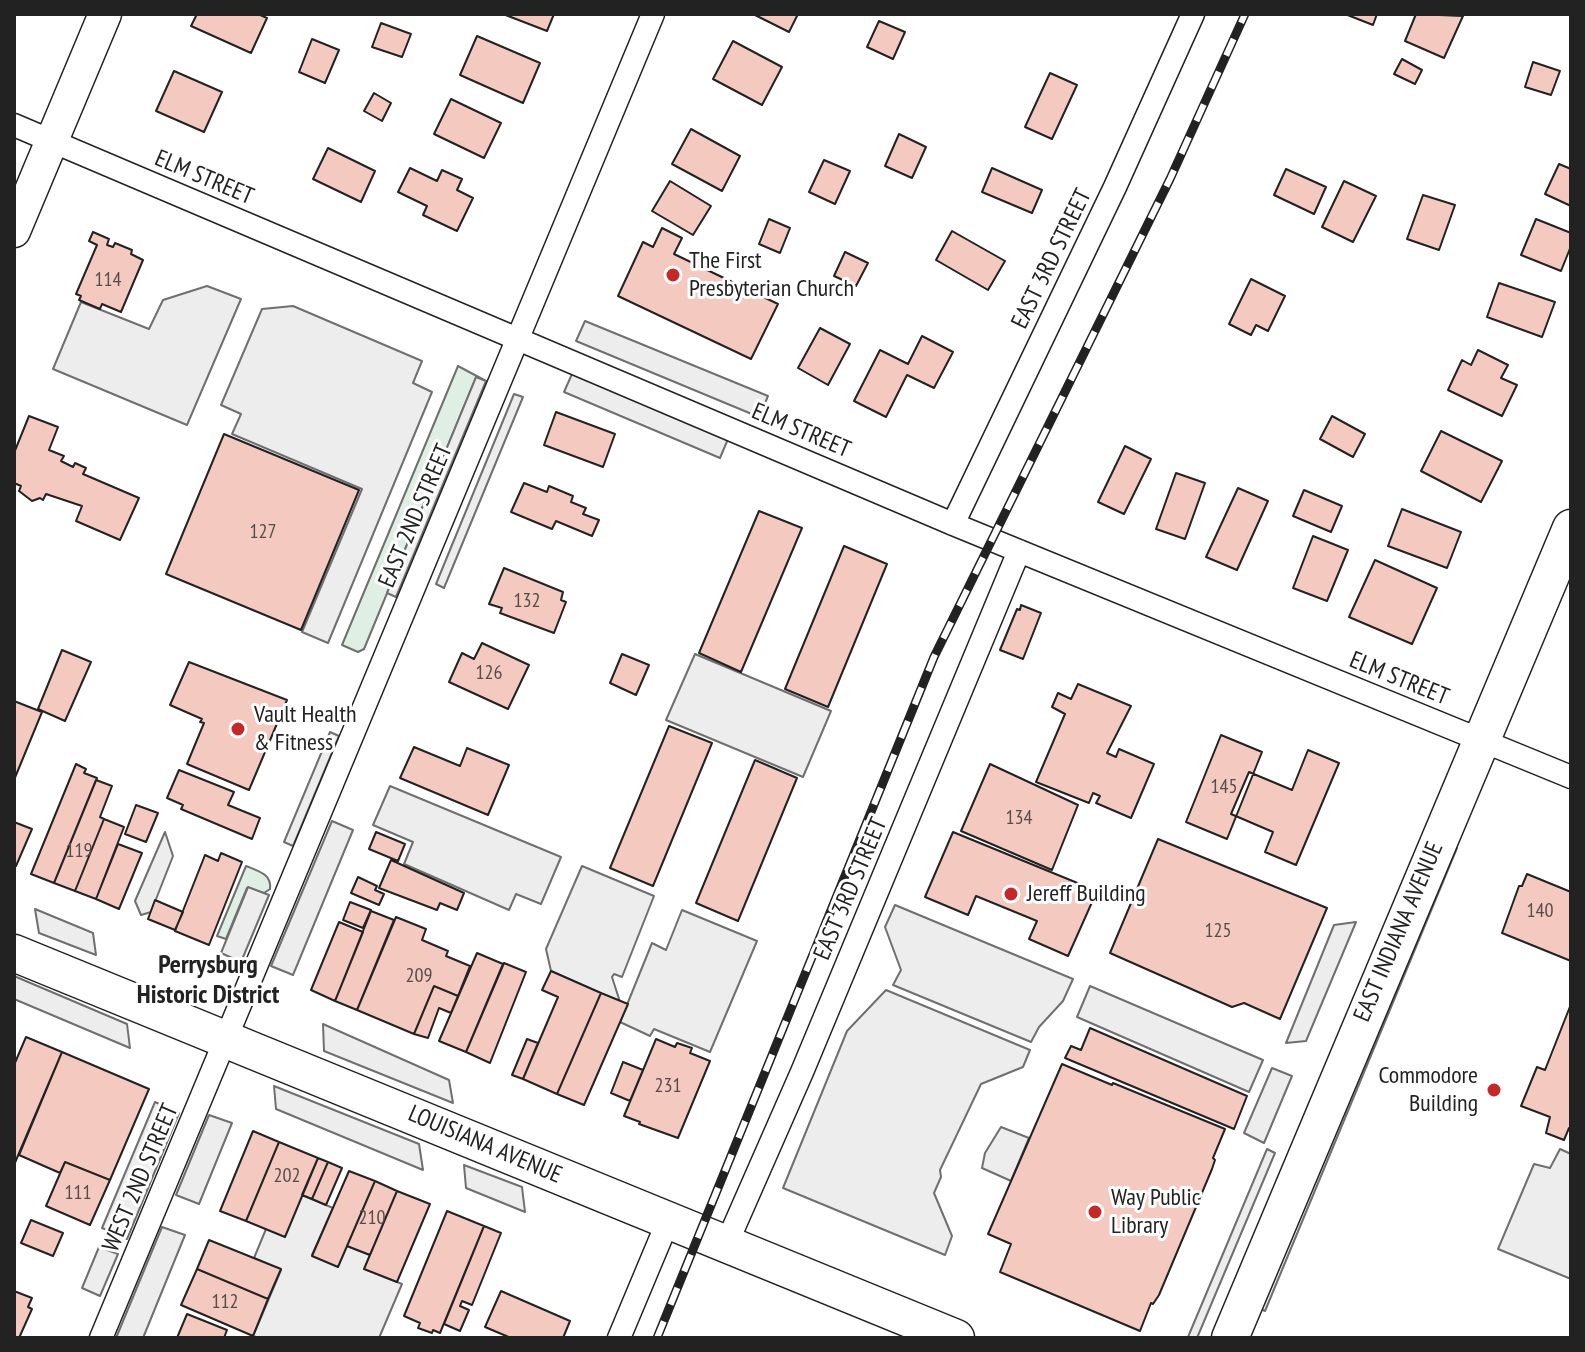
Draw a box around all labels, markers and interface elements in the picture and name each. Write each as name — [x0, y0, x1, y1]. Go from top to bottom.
street label: ELM STREET — [150, 144, 258, 212]
street label: EAST 3RD STREET — [1006, 185, 1098, 333]
place label: The First Presbyterian Church — [689, 247, 854, 303]
marker: The First Presbyterian Church — [664, 266, 682, 284]
house number: 114 — [95, 268, 121, 292]
street label: ELM STREET — [747, 397, 855, 465]
street label: EAST 2ND STREET — [373, 440, 459, 592]
house number: 127 — [250, 520, 276, 544]
house number: 132 — [514, 589, 540, 613]
street label: ELM STREET — [1345, 646, 1453, 712]
house number: 126 — [476, 661, 502, 685]
place label: Vault Health & Fitness — [254, 701, 357, 757]
marker: Vault Health & Fitness — [229, 720, 247, 738]
house number: 145 — [1211, 775, 1237, 799]
house number: 134 — [1006, 806, 1032, 830]
street label: EAST 3RD STREET — [808, 814, 894, 964]
street label: EAST INDIANA AVENUE — [1348, 838, 1450, 1026]
house number: 119 — [66, 839, 92, 863]
place label: Jereff Building — [1027, 880, 1146, 908]
marker: Jereff Building — [1002, 885, 1020, 903]
house number: 140 — [1527, 899, 1553, 923]
house number: 125 — [1205, 919, 1231, 943]
district label: Perrysburg Historic District — [137, 950, 279, 1012]
house number: 209 — [406, 964, 432, 988]
place label: Commodore Building — [1378, 1062, 1478, 1118]
house number: 231 — [655, 1074, 681, 1098]
marker: Commodore Building — [1485, 1081, 1503, 1099]
street label: WEST 2ND STREET — [97, 1100, 185, 1256]
street label: LOUISIANA AVENUE — [404, 1100, 566, 1190]
house number: 202 — [274, 1164, 300, 1188]
house number: 111 — [65, 1181, 91, 1205]
place label: Way Public Library — [1111, 1184, 1200, 1240]
marker: Way Public Library — [1086, 1203, 1104, 1221]
house number: 210 — [359, 1206, 385, 1230]
house number: 112 — [212, 1290, 238, 1314]

